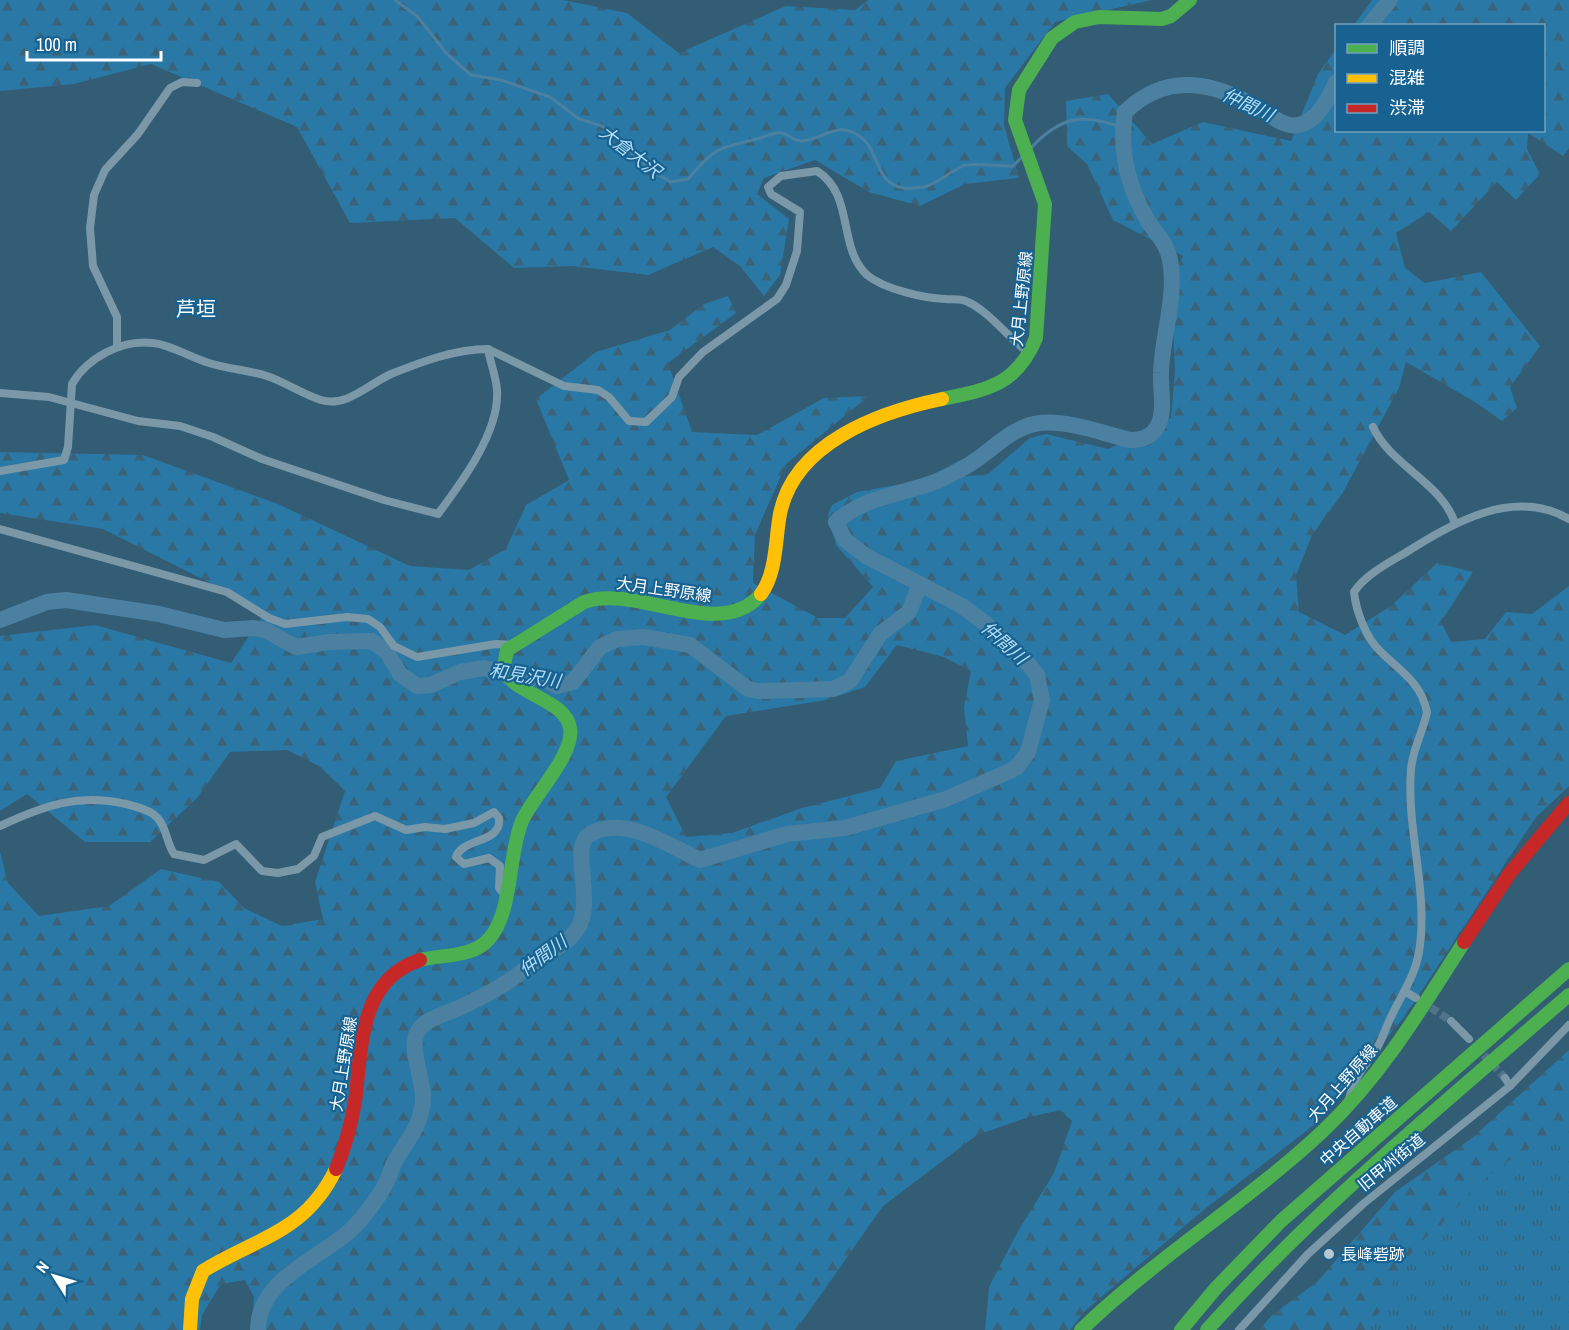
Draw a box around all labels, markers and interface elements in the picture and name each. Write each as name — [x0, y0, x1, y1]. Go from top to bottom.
scale bar — [27, 24, 160, 62]
legend — [1335, 24, 1545, 132]
text: 100 m — [36, 32, 77, 57]
text: 順調 — [1389, 35, 1425, 60]
text: 混雑 — [1389, 65, 1425, 90]
water label: 仲間川 — [1218, 82, 1280, 128]
text: 渋滞 — [1389, 95, 1425, 120]
water label: 大倉大沢 — [594, 120, 668, 185]
street label: 大月上野原線 — [1005, 250, 1037, 348]
district label: 芦垣 — [176, 295, 216, 322]
street label: 大月上野原線 — [615, 571, 713, 607]
water label: 仲間川 — [976, 615, 1034, 671]
water label: 和見沢川 — [488, 658, 565, 694]
water label: 仲間川 — [514, 928, 573, 982]
street label: 大月上野原線 — [325, 1015, 361, 1113]
street label: 大月上野原線 — [1302, 1040, 1382, 1126]
street label: 中央自動車道 — [1315, 1091, 1401, 1171]
street label: 旧甲州街道 — [1353, 1128, 1429, 1196]
place label: 長峰砦跡 — [1341, 1243, 1405, 1265]
north arrow — [24, 1246, 84, 1306]
marker: 長峰砦跡 — [1322, 1247, 1336, 1261]
text: N — [30, 1257, 54, 1277]

